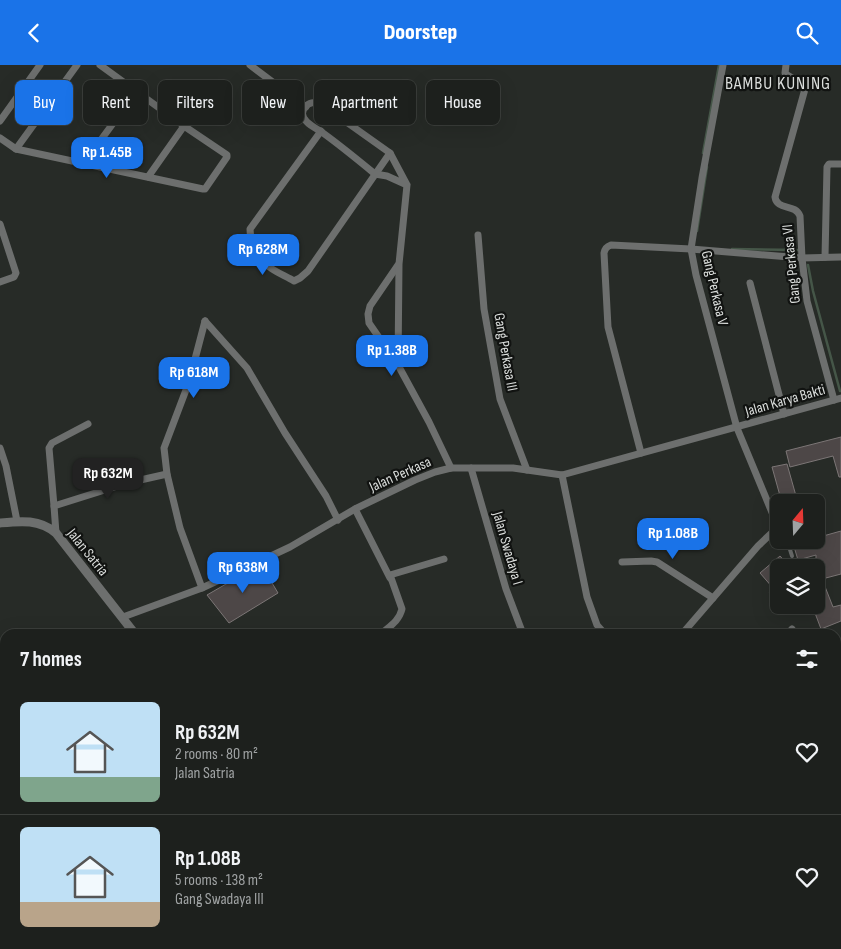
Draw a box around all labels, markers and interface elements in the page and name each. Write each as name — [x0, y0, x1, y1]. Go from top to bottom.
icon: back — [20, 19, 48, 47]
text: Doorstep — [384, 19, 457, 46]
icon: search — [793, 19, 821, 47]
district label: BAMBU KUNING — [725, 73, 831, 94]
chip: Buy — [15, 80, 73, 125]
chip: Rent — [83, 80, 148, 125]
chip: Filters — [158, 80, 232, 125]
chip: New — [242, 80, 304, 125]
chip: Apartment — [314, 80, 416, 125]
chip: House — [426, 80, 500, 125]
pin: Rp 1.45B — [55, 137, 159, 179]
text: Rp 1.45B — [82, 143, 132, 162]
street label: Gang Perkasa VI — [778, 223, 805, 304]
pin: Rp 628M — [217, 233, 309, 276]
text: Rp 628M — [238, 240, 288, 259]
street label: Gang Perkasa V — [697, 249, 732, 328]
street label: Gang Perkasa III — [489, 312, 522, 393]
pin: Rp 1.38B — [340, 335, 444, 377]
text: Rp 1.38B — [367, 341, 417, 360]
pin: Rp 618M — [148, 357, 240, 399]
text: Rp 618M — [170, 363, 218, 382]
street label: Jalan Karya Bakti — [742, 380, 828, 421]
street label: Jalan Perkasa — [366, 452, 434, 497]
pin: Rp 632M — [62, 457, 154, 500]
text: Rp 632M — [83, 464, 133, 483]
north arrow — [770, 494, 825, 549]
map controls — [770, 494, 825, 614]
street label: Jalan Swadaya I — [488, 508, 527, 587]
pin: Rp 1.08B — [621, 517, 725, 560]
street label: Jalan Satria — [62, 524, 113, 580]
text: Rp 1.08B — [648, 524, 698, 543]
pin: Rp 638M — [197, 551, 289, 594]
text: Rp 638M — [218, 558, 268, 577]
button: layers — [770, 559, 825, 614]
icon: filters — [793, 645, 821, 673]
text: 7 homes — [20, 647, 82, 672]
text: Rp 632M — [175, 720, 239, 745]
icon: home — [60, 722, 120, 782]
icon: heart — [793, 738, 821, 766]
text: 2 rooms · 80 m² — [175, 745, 258, 764]
text: Jalan Satria — [175, 764, 235, 783]
text: Rp 1.08B — [175, 846, 241, 871]
icon: home — [60, 847, 120, 907]
icon: heart — [793, 863, 821, 891]
text: 5 rooms · 138 m² — [175, 871, 263, 890]
text: Gang Swadaya III — [175, 890, 264, 909]

